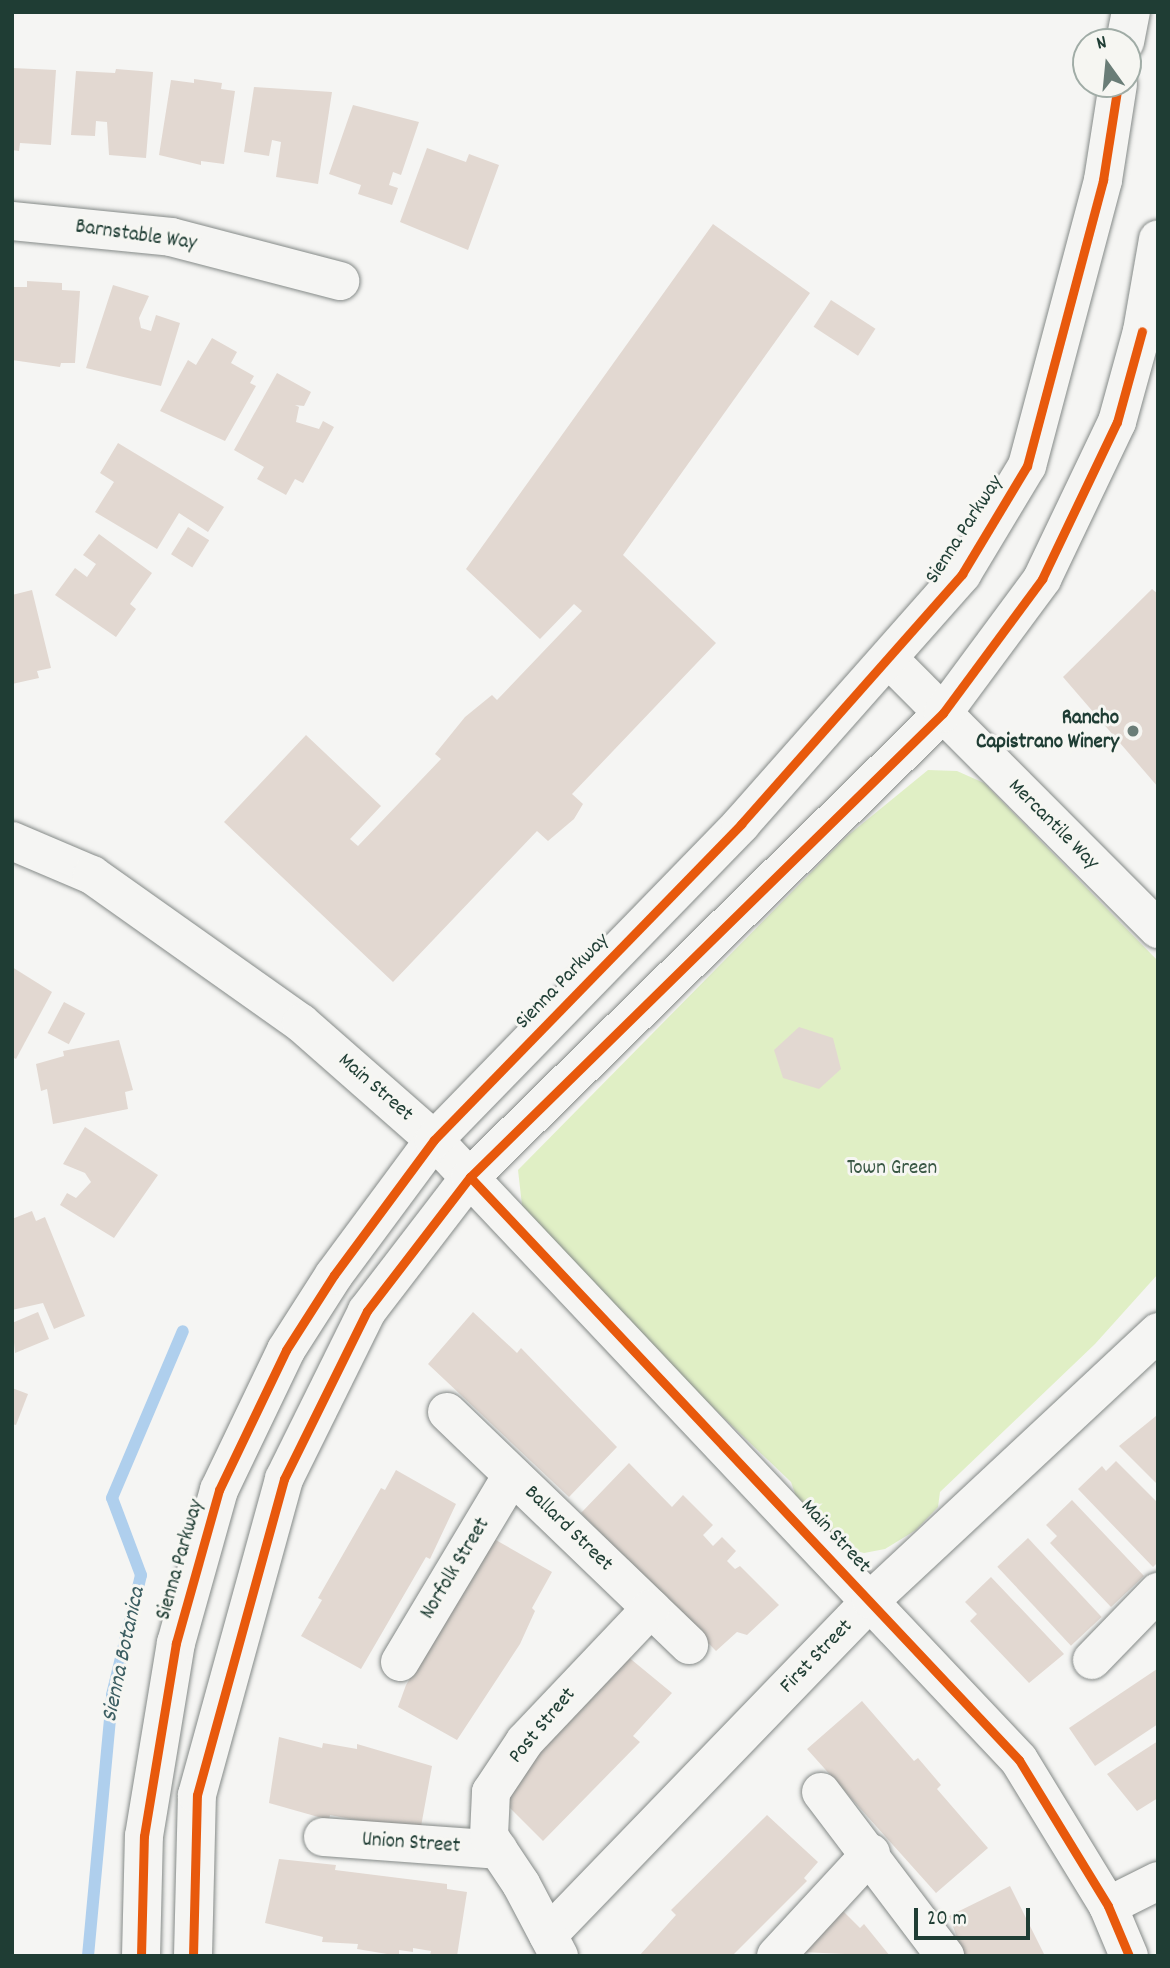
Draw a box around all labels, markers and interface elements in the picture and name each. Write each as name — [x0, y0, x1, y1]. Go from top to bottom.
north arrow — [1072, 28, 1142, 98]
text: N — [1094, 30, 1110, 58]
street label: Barnstable Way — [74, 215, 198, 257]
street label: Sienna Parkway — [921, 471, 1009, 589]
place label: Rancho Capistrano Winery — [976, 706, 1119, 756]
marker: Rancho Capistrano Winery — [1125, 723, 1141, 739]
street label: Mercantile Way — [1002, 774, 1104, 876]
street label: Sienna Parkway — [511, 929, 615, 1035]
street label: Main Street — [332, 1048, 418, 1128]
park label: Town Green — [847, 1156, 937, 1182]
street label: Ballard Street — [519, 1481, 617, 1577]
street label: Main Street — [795, 1495, 875, 1579]
street label: Sienna Parkway — [152, 1497, 210, 1623]
street label: Norfolk Street — [416, 1514, 496, 1624]
water label: Sienna Botanica — [97, 1585, 153, 1725]
street label: First Street — [775, 1615, 859, 1699]
street label: Post Street — [504, 1683, 582, 1769]
street label: Union Street — [361, 1828, 461, 1860]
scale bar — [918, 1895, 1034, 1939]
text: 20 m — [927, 1905, 967, 1935]

